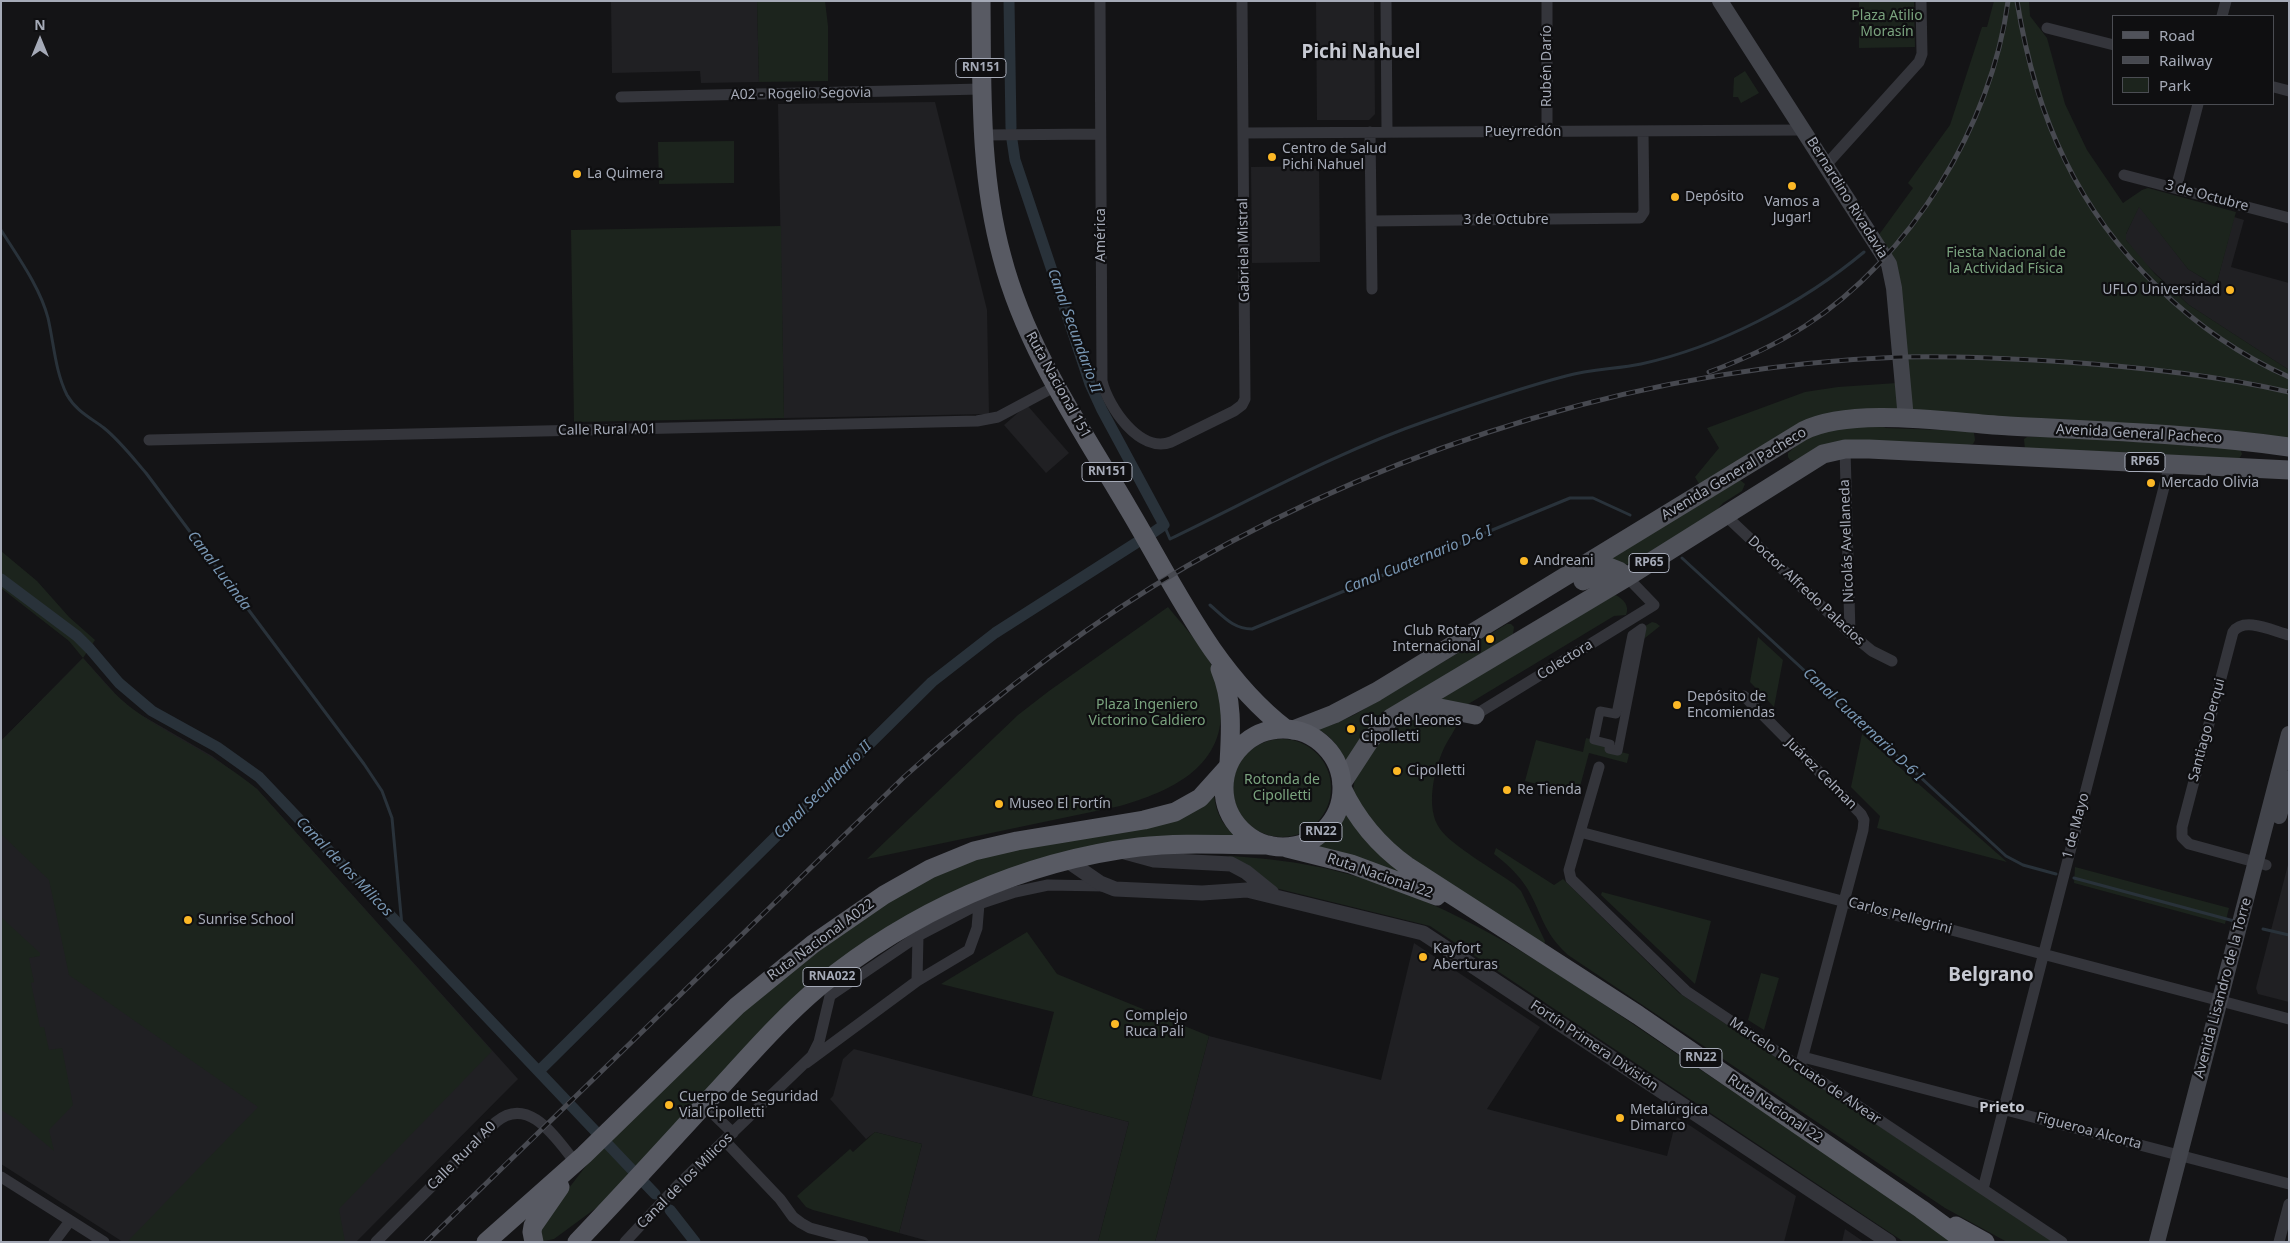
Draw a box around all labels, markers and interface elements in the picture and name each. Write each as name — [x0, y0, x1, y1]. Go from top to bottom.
park label: Plaza Atilio Morasín — [1851, 8, 1923, 40]
north arrow — [15, 15, 65, 65]
text: N — [34, 15, 46, 34]
legend — [2112, 15, 2275, 105]
street label: Rubén Darío — [1539, 25, 1555, 107]
text: Road — [2159, 25, 2195, 45]
district label: Pichi Nahuel — [1302, 42, 1420, 64]
text: Railway — [2159, 50, 2212, 70]
road number: RN151 — [956, 58, 1006, 78]
text: Park — [2159, 75, 2191, 95]
street label: A02 - Rogelio Segovia — [731, 84, 871, 104]
street label: Pueyrredón — [1485, 124, 1561, 140]
street label: Bernardino Rivadavia — [1803, 134, 1891, 262]
place label: Centro de Salud Pichi Nahuel — [1282, 141, 1387, 174]
marker: Centro de Salud Pichi Nahuel — [1266, 151, 1278, 163]
place label: La Quimera — [587, 166, 663, 182]
marker: La Quimera — [571, 168, 583, 180]
street label: 3 de Octubre — [2164, 177, 2250, 215]
marker: Vamos a Jugar! — [1786, 180, 1798, 192]
place label: Depósito — [1685, 189, 1744, 205]
marker: Depósito — [1669, 191, 1681, 203]
place label: Vamos a Jugar! — [1764, 194, 1820, 226]
street label: Gabriela Mistral — [1235, 198, 1253, 302]
street label: América — [1093, 208, 1109, 262]
street label: 3 de Octubre — [1463, 212, 1549, 228]
park label: Fiesta Nacional de la Actividad Física — [1946, 245, 2066, 278]
water label: Canal Secundario II — [1043, 267, 1105, 395]
place label: UFLO Universidad — [2102, 282, 2220, 298]
marker: UFLO Universidad — [2224, 284, 2236, 296]
street label: Ruta Nacional 151 — [1022, 329, 1094, 441]
street label: Calle Rural A01 — [558, 421, 656, 439]
street label: Avenida General Pacheco — [2056, 421, 2222, 447]
street label: Avenida General Pacheco — [1658, 424, 1810, 524]
road number: RP65 — [2125, 452, 2165, 472]
road number: RN151 — [1082, 462, 1132, 482]
place label: Mercado Olivia — [2161, 475, 2259, 491]
marker: Mercado Olivia — [2145, 477, 2157, 489]
street label: Nicolás Avellaneda — [1836, 479, 1858, 603]
water label: Canal Cuaternario D-6 I — [1341, 522, 1495, 598]
water label: Canal Lucinda — [183, 528, 255, 614]
street label: Doctor Alfredo Palacios — [1744, 533, 1868, 649]
place label: Andreani — [1534, 553, 1594, 569]
road number: RP65 — [1629, 554, 1669, 572]
marker: Andreani — [1518, 555, 1530, 567]
place label: Club Rotary Internacional — [1392, 623, 1480, 656]
marker: Club Rotary Internacional — [1484, 633, 1496, 645]
street label: Colectora — [1534, 636, 1596, 684]
water label: Canal Cuaternario D-6 I — [1799, 665, 1927, 785]
street label: Santiago Derqui — [2185, 677, 2229, 783]
place label: Depósito de Encomiendas — [1687, 689, 1775, 722]
park label: Plaza Ingeniero Victorino Caldiero — [1089, 697, 1205, 730]
marker: Depósito de Encomiendas — [1671, 699, 1683, 711]
place label: Club de Leones Cipolletti — [1361, 713, 1461, 746]
marker: Club de Leones Cipolletti — [1345, 723, 1357, 735]
street label: Juárez Celman — [1782, 735, 1860, 813]
water label: Canal Secundario II — [770, 737, 876, 843]
place label: Cipolletti — [1407, 763, 1465, 779]
marker: Cipolletti — [1391, 765, 1403, 777]
park label: Rotonda de Cipolletti — [1244, 772, 1320, 804]
place label: Re Tienda — [1517, 782, 1582, 798]
marker: Re Tienda — [1501, 784, 1513, 796]
street label: 1 de Mayo — [2059, 791, 2093, 861]
place label: Museo El Fortín — [1009, 796, 1111, 812]
marker: Museo El Fortín — [993, 798, 1005, 810]
water label: Canal de los Milicos — [292, 814, 396, 920]
road number: RN22 — [1300, 822, 1342, 842]
street label: Ruta Nacional 22 — [1325, 850, 1435, 902]
street label: Carlos Pellegrini — [1846, 894, 1954, 938]
street label: Ruta Nacional A022 — [764, 896, 878, 984]
street label: Avenida Lisandro de la Torre — [2191, 896, 2255, 1080]
place label: Sunrise School — [198, 912, 294, 928]
marker: Sunrise School — [182, 914, 194, 926]
place label: Kayfort Aberturas — [1433, 941, 1498, 974]
marker: Kayfort Aberturas — [1417, 951, 1429, 963]
district label: Belgrano — [1948, 965, 2034, 987]
road number: RNA022 — [803, 968, 861, 986]
street label: Fortín Primera División — [1527, 997, 1661, 1095]
place label: Complejo Ruca Pali — [1125, 1008, 1188, 1040]
street label: Marcelo Torcuato de Alvear — [1726, 1014, 1884, 1128]
marker: Complejo Ruca Pali — [1109, 1018, 1121, 1030]
road number: RN22 — [1680, 1048, 1722, 1068]
street label: Ruta Nacional 22 — [1724, 1071, 1826, 1147]
place label: Cuerpo de Seguridad Vial Cipolletti — [679, 1089, 818, 1122]
marker: Cuerpo de Seguridad Vial Cipolletti — [663, 1099, 675, 1111]
district label: Prieto — [1979, 1099, 2025, 1117]
place label: Metalúrgica Dimarco — [1630, 1102, 1708, 1134]
street label: Figueroa Alcorta — [2035, 1109, 2143, 1153]
marker: Metalúrgica Dimarco — [1614, 1112, 1626, 1124]
street label: Calle Rural A0 — [424, 1118, 500, 1194]
street label: Canal de los Milicos — [634, 1130, 736, 1232]

